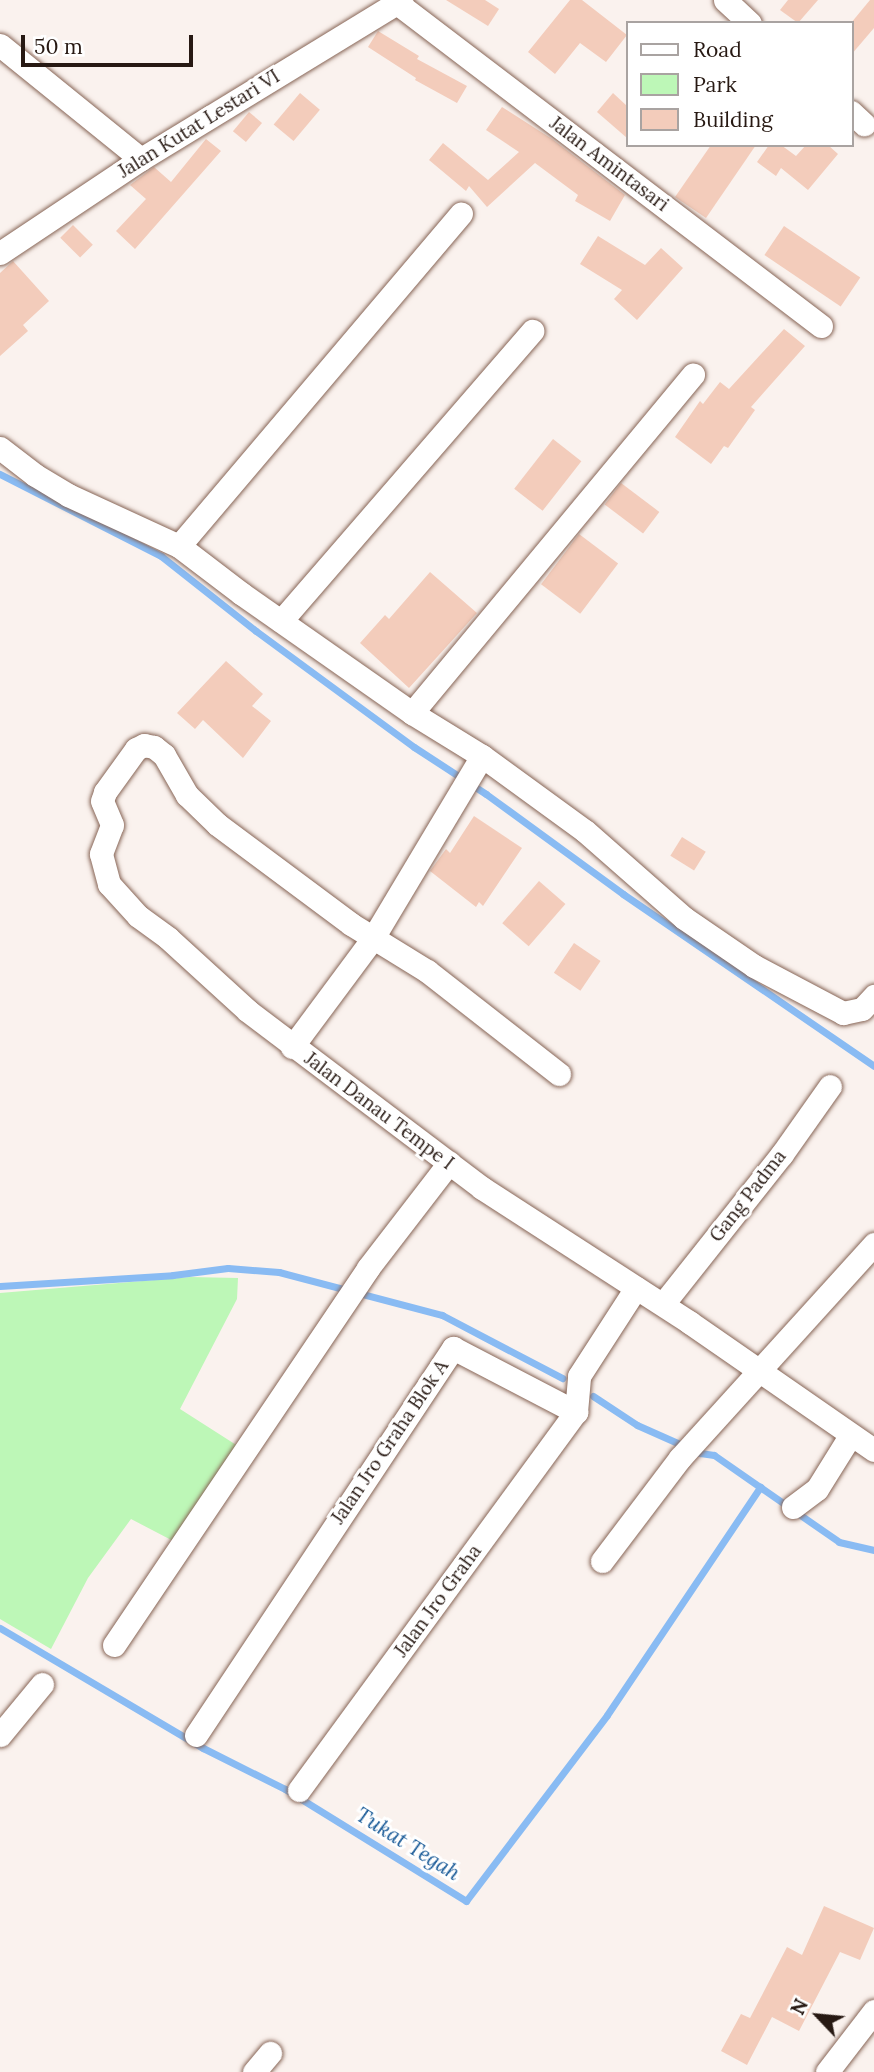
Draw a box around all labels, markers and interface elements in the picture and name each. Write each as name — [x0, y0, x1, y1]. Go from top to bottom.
scale bar — [24, 21, 196, 65]
legend — [626, 21, 853, 147]
text: 50 m — [34, 33, 83, 60]
text: Road — [693, 36, 742, 63]
street label: Jalan Kutat Lestari VI — [114, 65, 284, 183]
text: Park — [693, 71, 737, 98]
text: Building — [693, 106, 773, 133]
street label: Jalan Amintasari — [545, 112, 673, 216]
street label: Jalan Danau Tempe I — [300, 1047, 458, 1175]
street label: Gang Padma — [705, 1145, 791, 1247]
street label: Jalan Jro Graha Blok A — [327, 1356, 453, 1528]
street label: Jalan Jro Graha — [390, 1541, 486, 1661]
water label: Tukat Tegah — [351, 1802, 465, 1886]
north arrow — [783, 1981, 853, 2051]
text: N — [785, 1995, 813, 2019]

